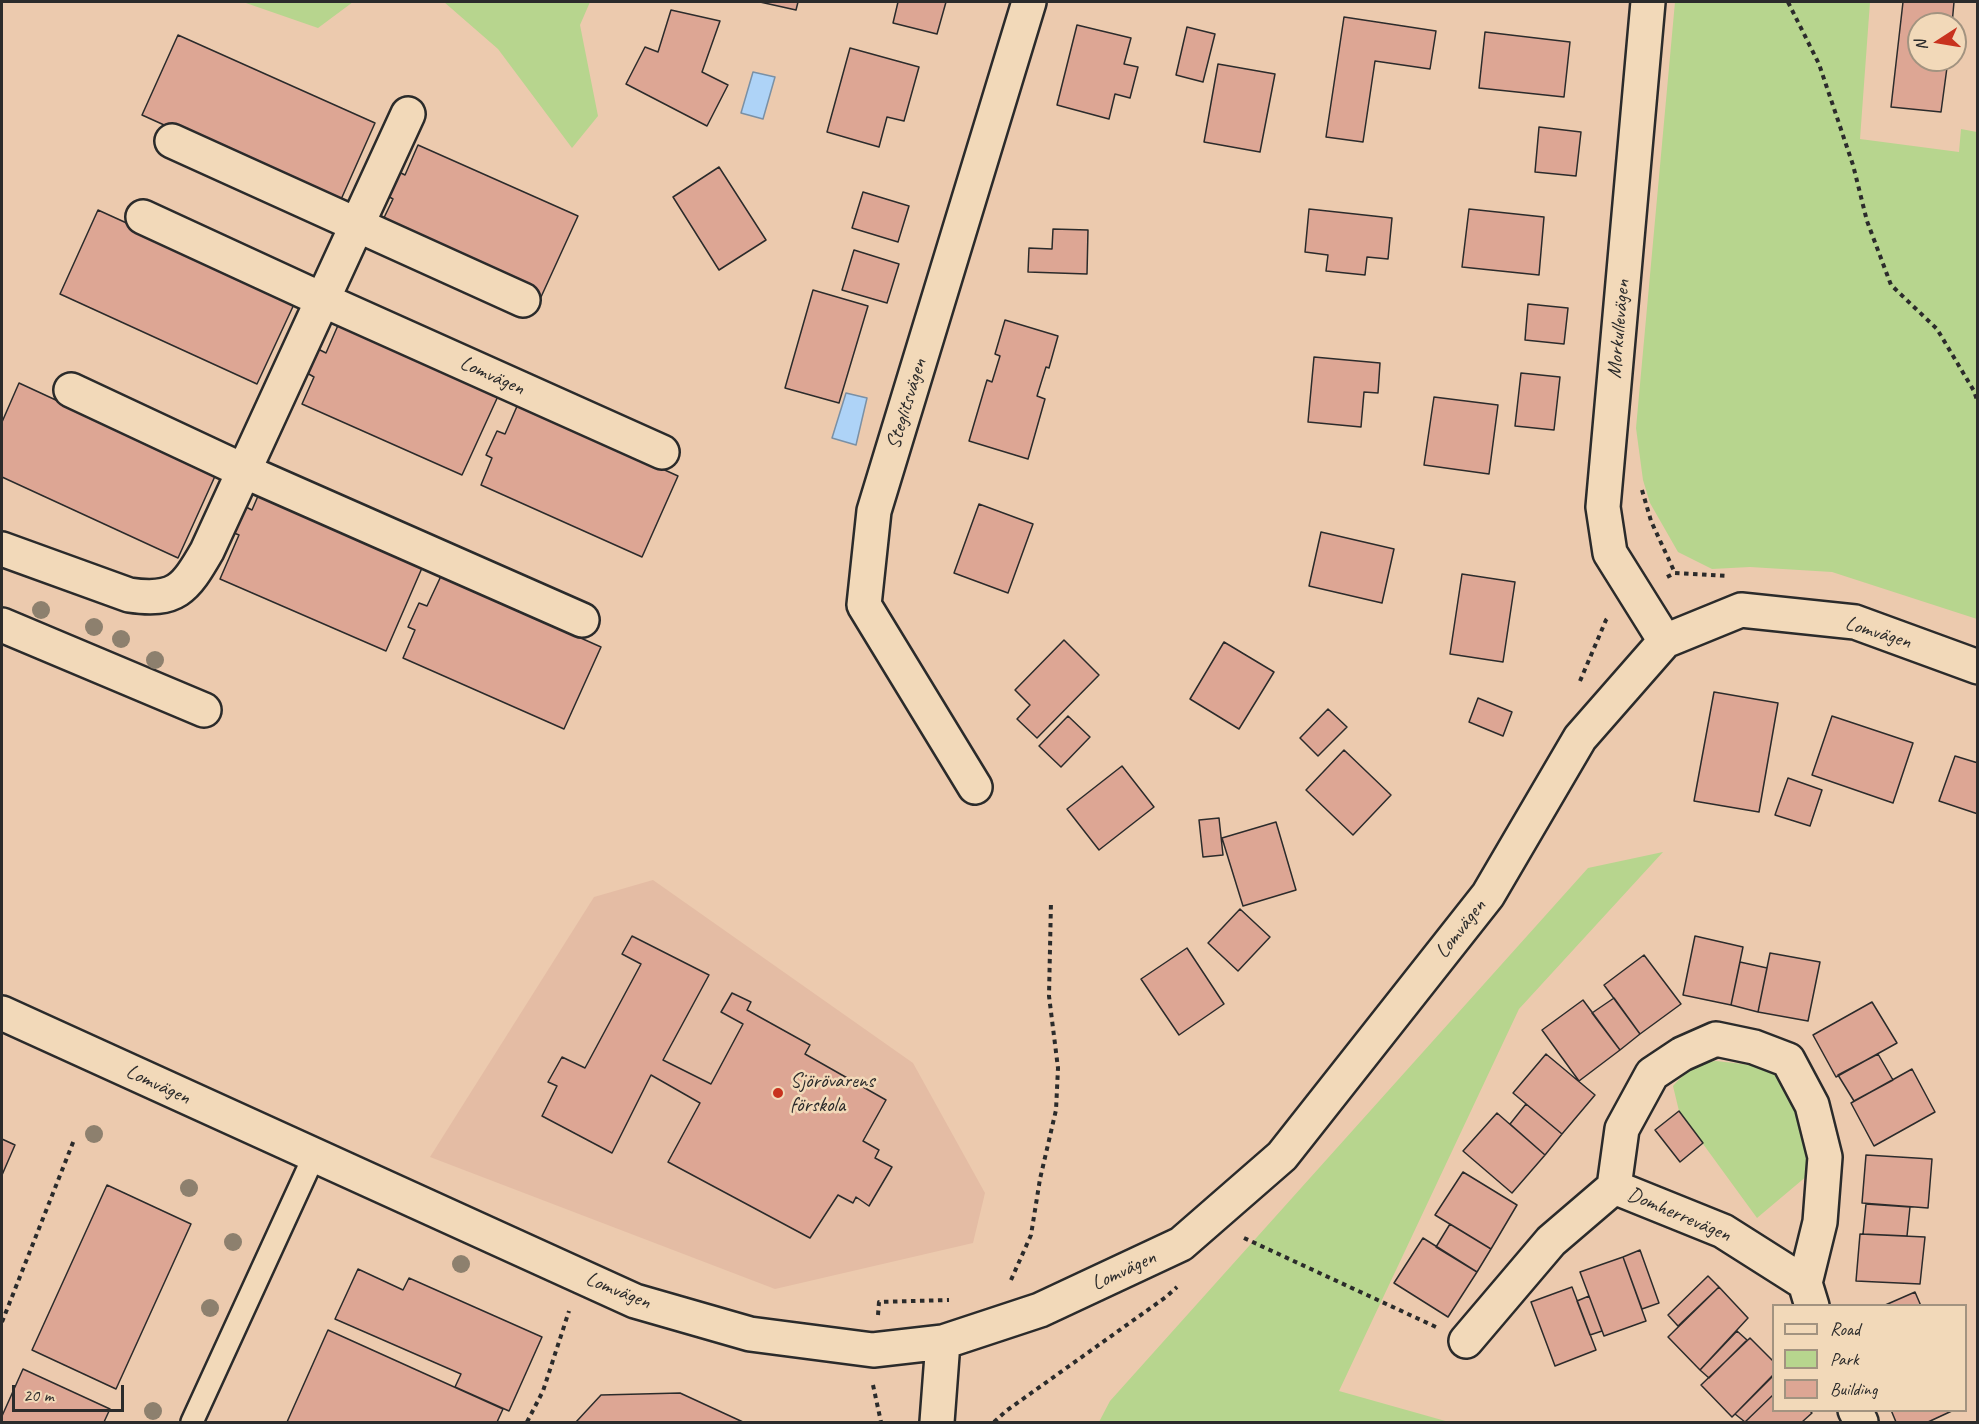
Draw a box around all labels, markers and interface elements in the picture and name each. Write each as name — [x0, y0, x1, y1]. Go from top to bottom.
north arrow — [1907, 12, 1967, 72]
text: N — [1911, 38, 1932, 52]
street label: Morkullevägen — [1602, 278, 1636, 380]
street label: Lomvägen — [456, 351, 528, 401]
street label: Steglitsvägen — [881, 356, 933, 452]
street label: Lomvägen — [1842, 611, 1914, 655]
street label: Lomvägen — [1430, 894, 1492, 964]
street label: Lomvägen — [122, 1059, 194, 1111]
place label: Sjörövarens förskola — [790, 1068, 874, 1118]
marker: Sjörövarens förskola — [771, 1086, 785, 1100]
street label: Domherrevägen — [1624, 1182, 1734, 1248]
street label: Lomvägen — [1088, 1245, 1160, 1297]
street label: Lomvägen — [582, 1267, 654, 1315]
legend — [1772, 1304, 1967, 1412]
text: Road — [1830, 1318, 1860, 1340]
text: Park — [1830, 1348, 1859, 1370]
scale bar — [15, 1373, 128, 1411]
text: Building — [1830, 1378, 1877, 1400]
text: 20 m — [23, 1384, 54, 1406]

